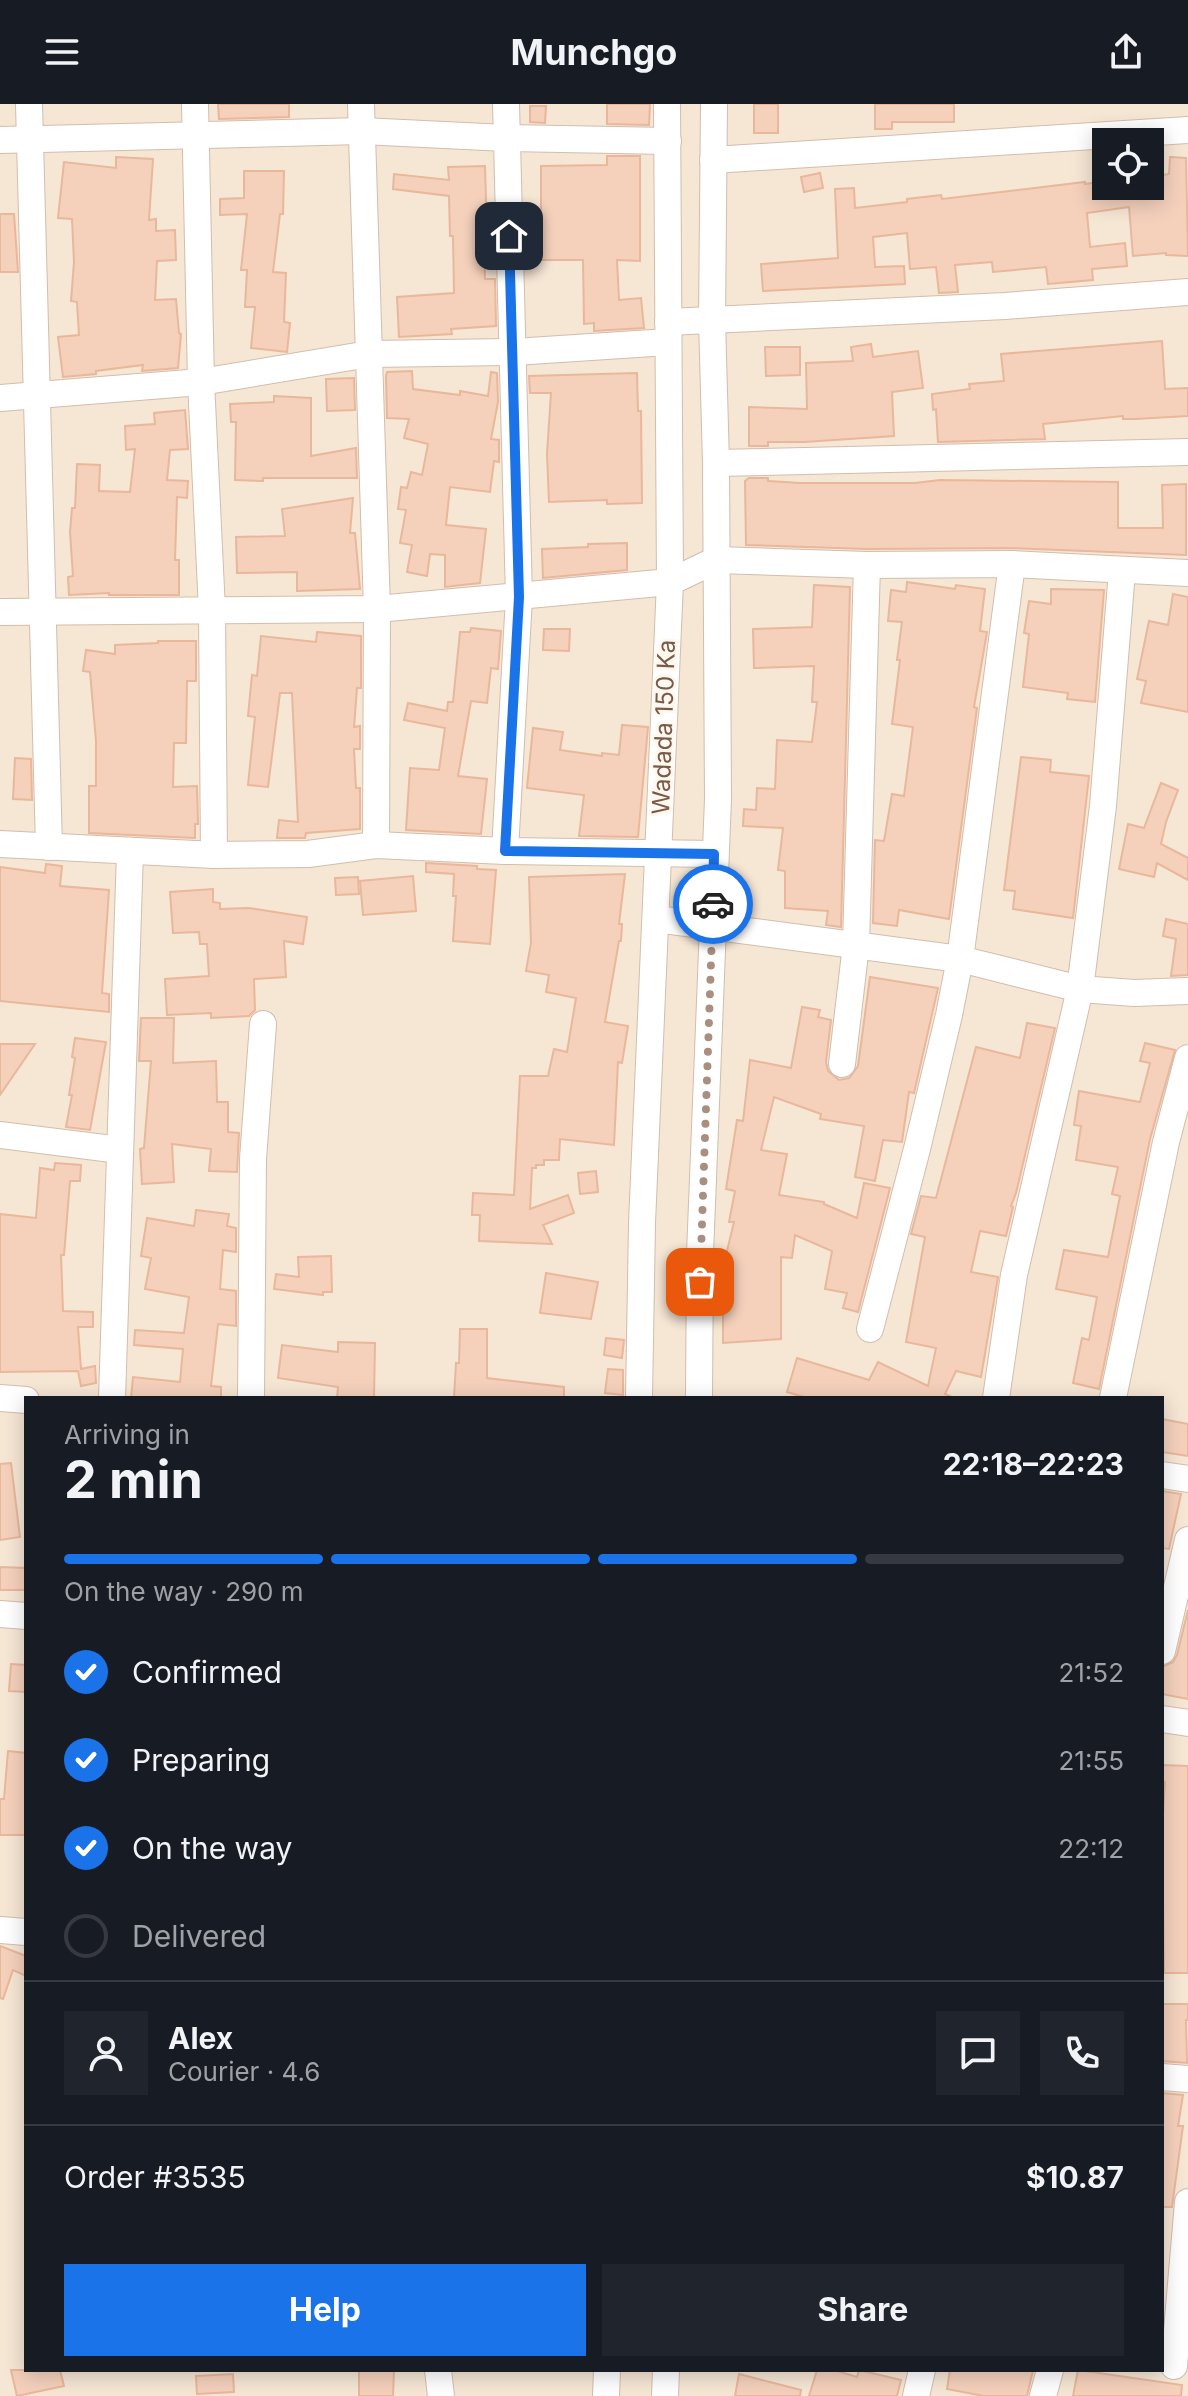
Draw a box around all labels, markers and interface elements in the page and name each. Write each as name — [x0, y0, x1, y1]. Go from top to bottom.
icon: menu — [40, 30, 84, 74]
text: Munchgo — [511, 30, 677, 74]
icon: share — [1104, 30, 1148, 74]
map controls — [1092, 128, 1164, 200]
button: locate — [1092, 128, 1164, 200]
pin — [475, 202, 543, 270]
icon: home — [487, 214, 531, 258]
street label: Wadada 150 Ka — [646, 639, 681, 815]
courier — [673, 864, 753, 944]
icon: car — [691, 882, 735, 926]
pin — [666, 1248, 734, 1316]
icon: bag — [678, 1260, 722, 1304]
text: Arriving in — [64, 1419, 190, 1450]
text: 22:18–22:23 — [943, 1446, 1124, 1482]
text: 2 min — [64, 1448, 203, 1511]
text: On the way · 290 m — [64, 1576, 304, 1607]
icon: check — [64, 1650, 108, 1694]
text: Confirmed — [132, 1654, 282, 1690]
text: 21:52 — [1058, 1657, 1124, 1688]
icon: check — [64, 1738, 108, 1782]
text: Preparing — [132, 1742, 270, 1778]
text: 21:55 — [1058, 1745, 1124, 1776]
icon: check — [64, 1826, 108, 1870]
text: On the way — [132, 1830, 292, 1866]
text: 22:12 — [1058, 1833, 1124, 1864]
text: Delivered — [132, 1918, 266, 1954]
button: person — [64, 2011, 148, 2095]
button: chat — [936, 2011, 1020, 2095]
button: phone — [1040, 2011, 1124, 2095]
text: Alex — [168, 2020, 233, 2056]
text: Courier · 4.6 — [168, 2056, 320, 2087]
text: Order #3535 — [64, 2159, 246, 2195]
text: $10.87 — [1026, 2159, 1124, 2195]
button: Help — [64, 2264, 586, 2356]
button: Share — [602, 2264, 1124, 2356]

